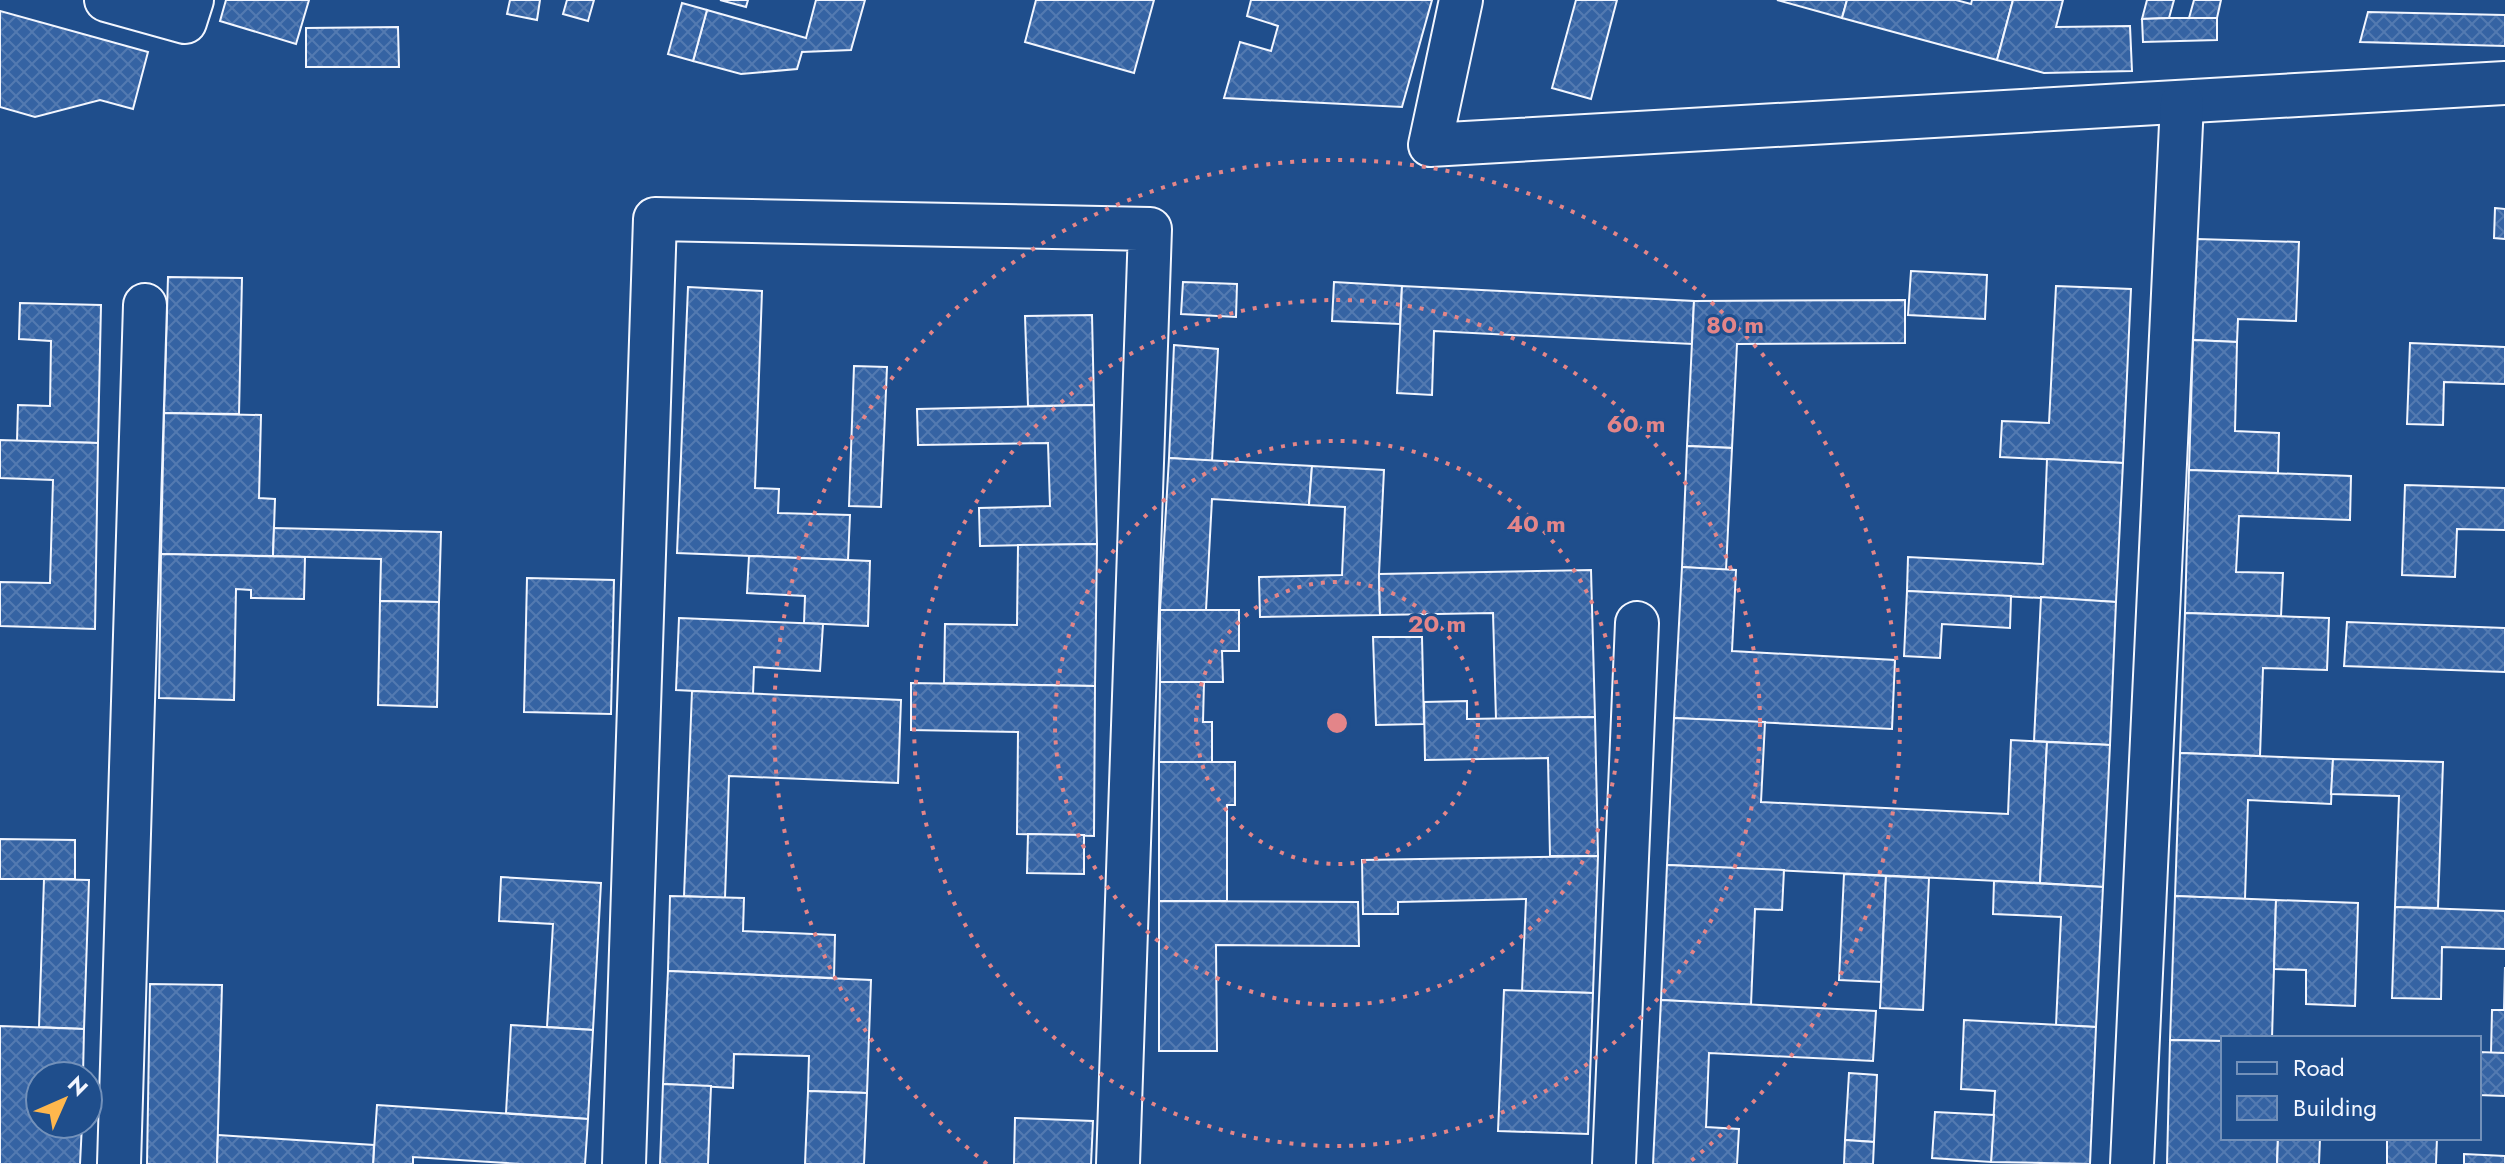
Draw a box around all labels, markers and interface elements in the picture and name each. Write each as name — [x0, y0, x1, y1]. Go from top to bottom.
text: 80 m — [1706, 307, 1764, 342]
text: 60 m — [1607, 406, 1665, 441]
text: 40 m — [1506, 506, 1566, 541]
text: 20 m — [1408, 606, 1466, 641]
centre of rings — [1323, 709, 1351, 737]
legend — [2221, 1036, 2481, 1140]
text: Road — [2293, 1050, 2345, 1085]
north arrow — [24, 1060, 104, 1140]
text: N — [61, 1068, 96, 1103]
text: Building — [2293, 1090, 2377, 1125]

